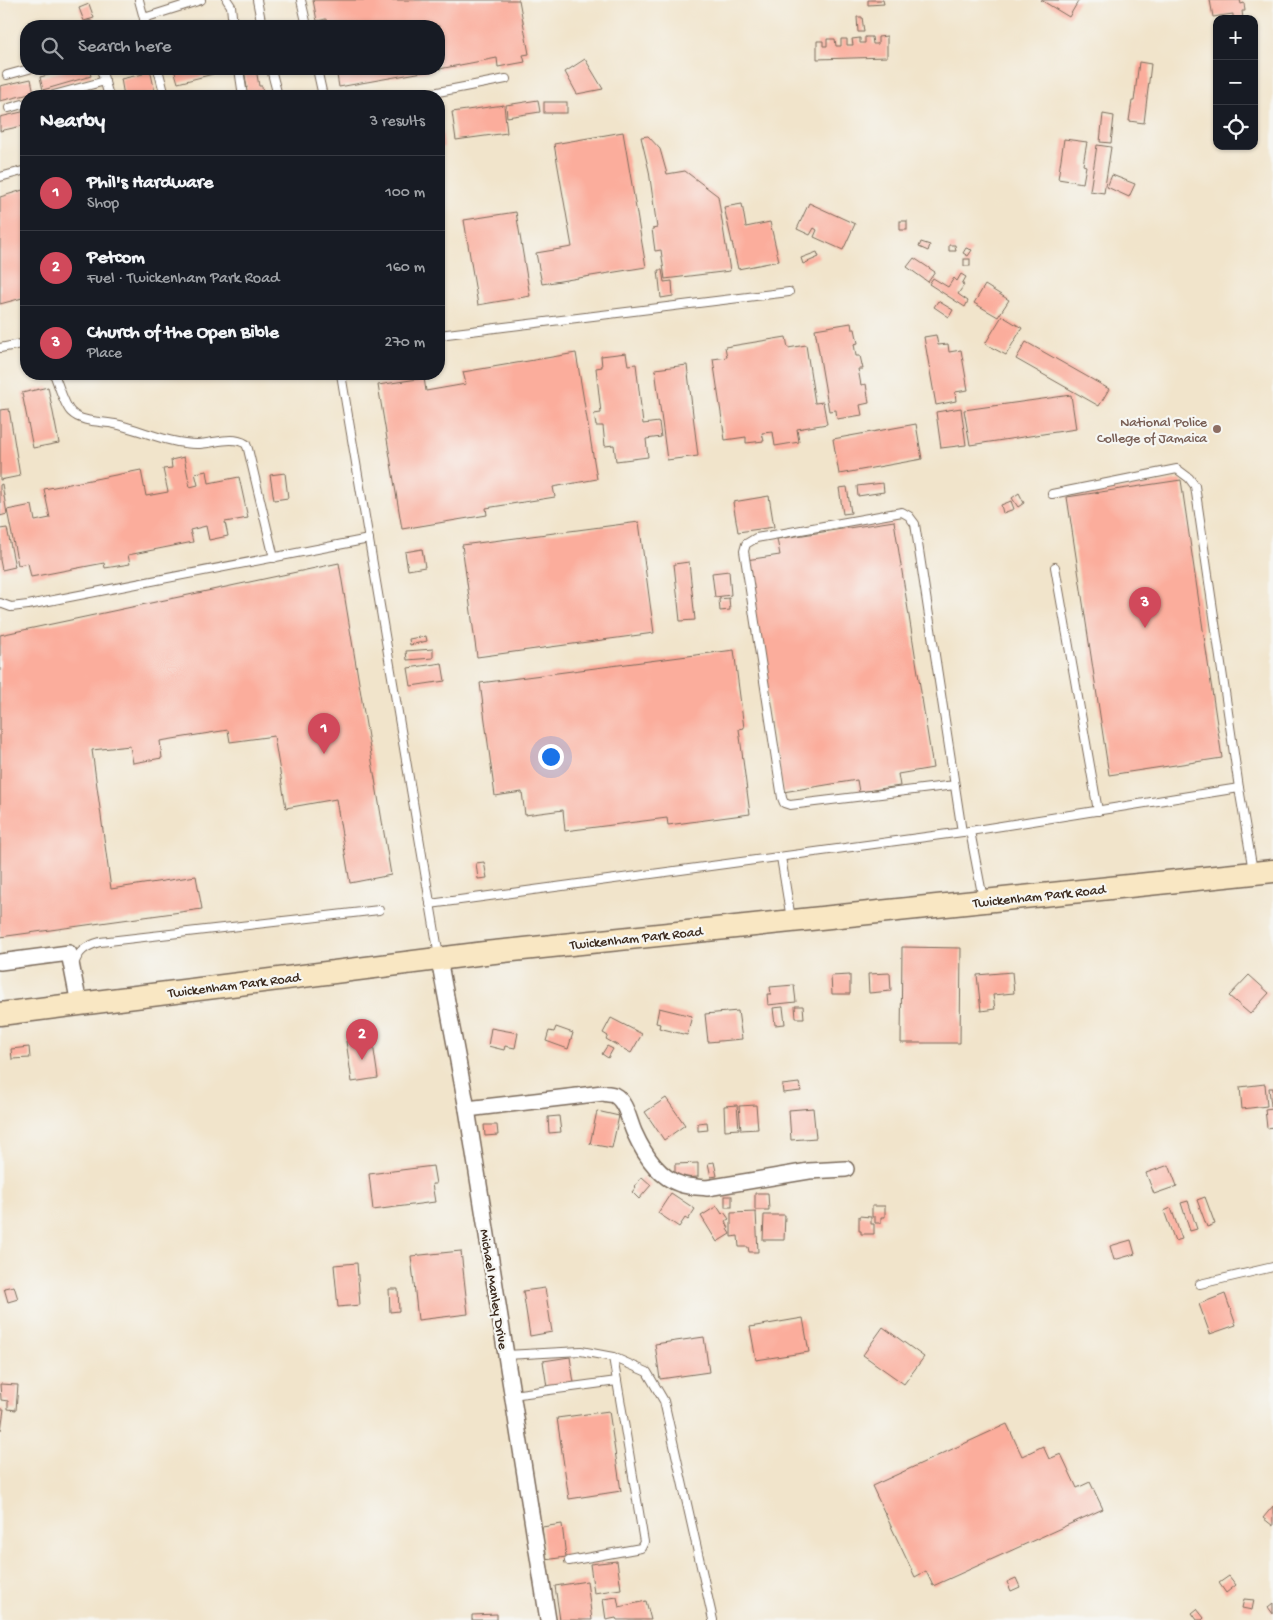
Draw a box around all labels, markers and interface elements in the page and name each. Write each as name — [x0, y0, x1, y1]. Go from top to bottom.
map controls — [1213, 15, 1258, 150]
button: + — [1213, 15, 1258, 60]
search box — [20, 20, 445, 75]
icon: search — [38, 34, 66, 62]
text: Search here — [78, 36, 172, 59]
button: − — [1213, 60, 1258, 105]
button: locate — [1213, 105, 1258, 150]
text: Nearby — [40, 110, 105, 135]
text: 3 results — [370, 113, 425, 132]
text: Phil's Hardware — [87, 172, 213, 195]
text: 1 — [53, 184, 59, 203]
text: 100 m — [385, 184, 425, 203]
text: Shop — [87, 195, 119, 214]
text: Petcom — [87, 247, 145, 270]
text: 2 — [52, 259, 60, 278]
text: 160 m — [386, 259, 425, 278]
text: Fuel · Twickenham Park Road — [87, 270, 279, 289]
text: Church of the Open Bible — [87, 322, 279, 345]
text: 3 — [52, 334, 60, 353]
text: 270 m — [385, 334, 425, 353]
text: Place — [87, 345, 122, 364]
place label: National Police College of Jamaica — [1097, 415, 1208, 448]
marker: National Police College of Jamaica — [1211, 423, 1223, 435]
pin: 3 — [1129, 587, 1161, 628]
pin: 1 — [308, 713, 340, 754]
your location — [538, 744, 564, 770]
street label: Twickenham Park Road — [971, 882, 1108, 913]
street label: Twickenham Park Road — [568, 924, 705, 955]
street label: Twickenham Park Road — [166, 970, 303, 1003]
pin: 2 — [346, 1019, 378, 1060]
street label: Michael Manley Drive — [475, 1228, 511, 1352]

